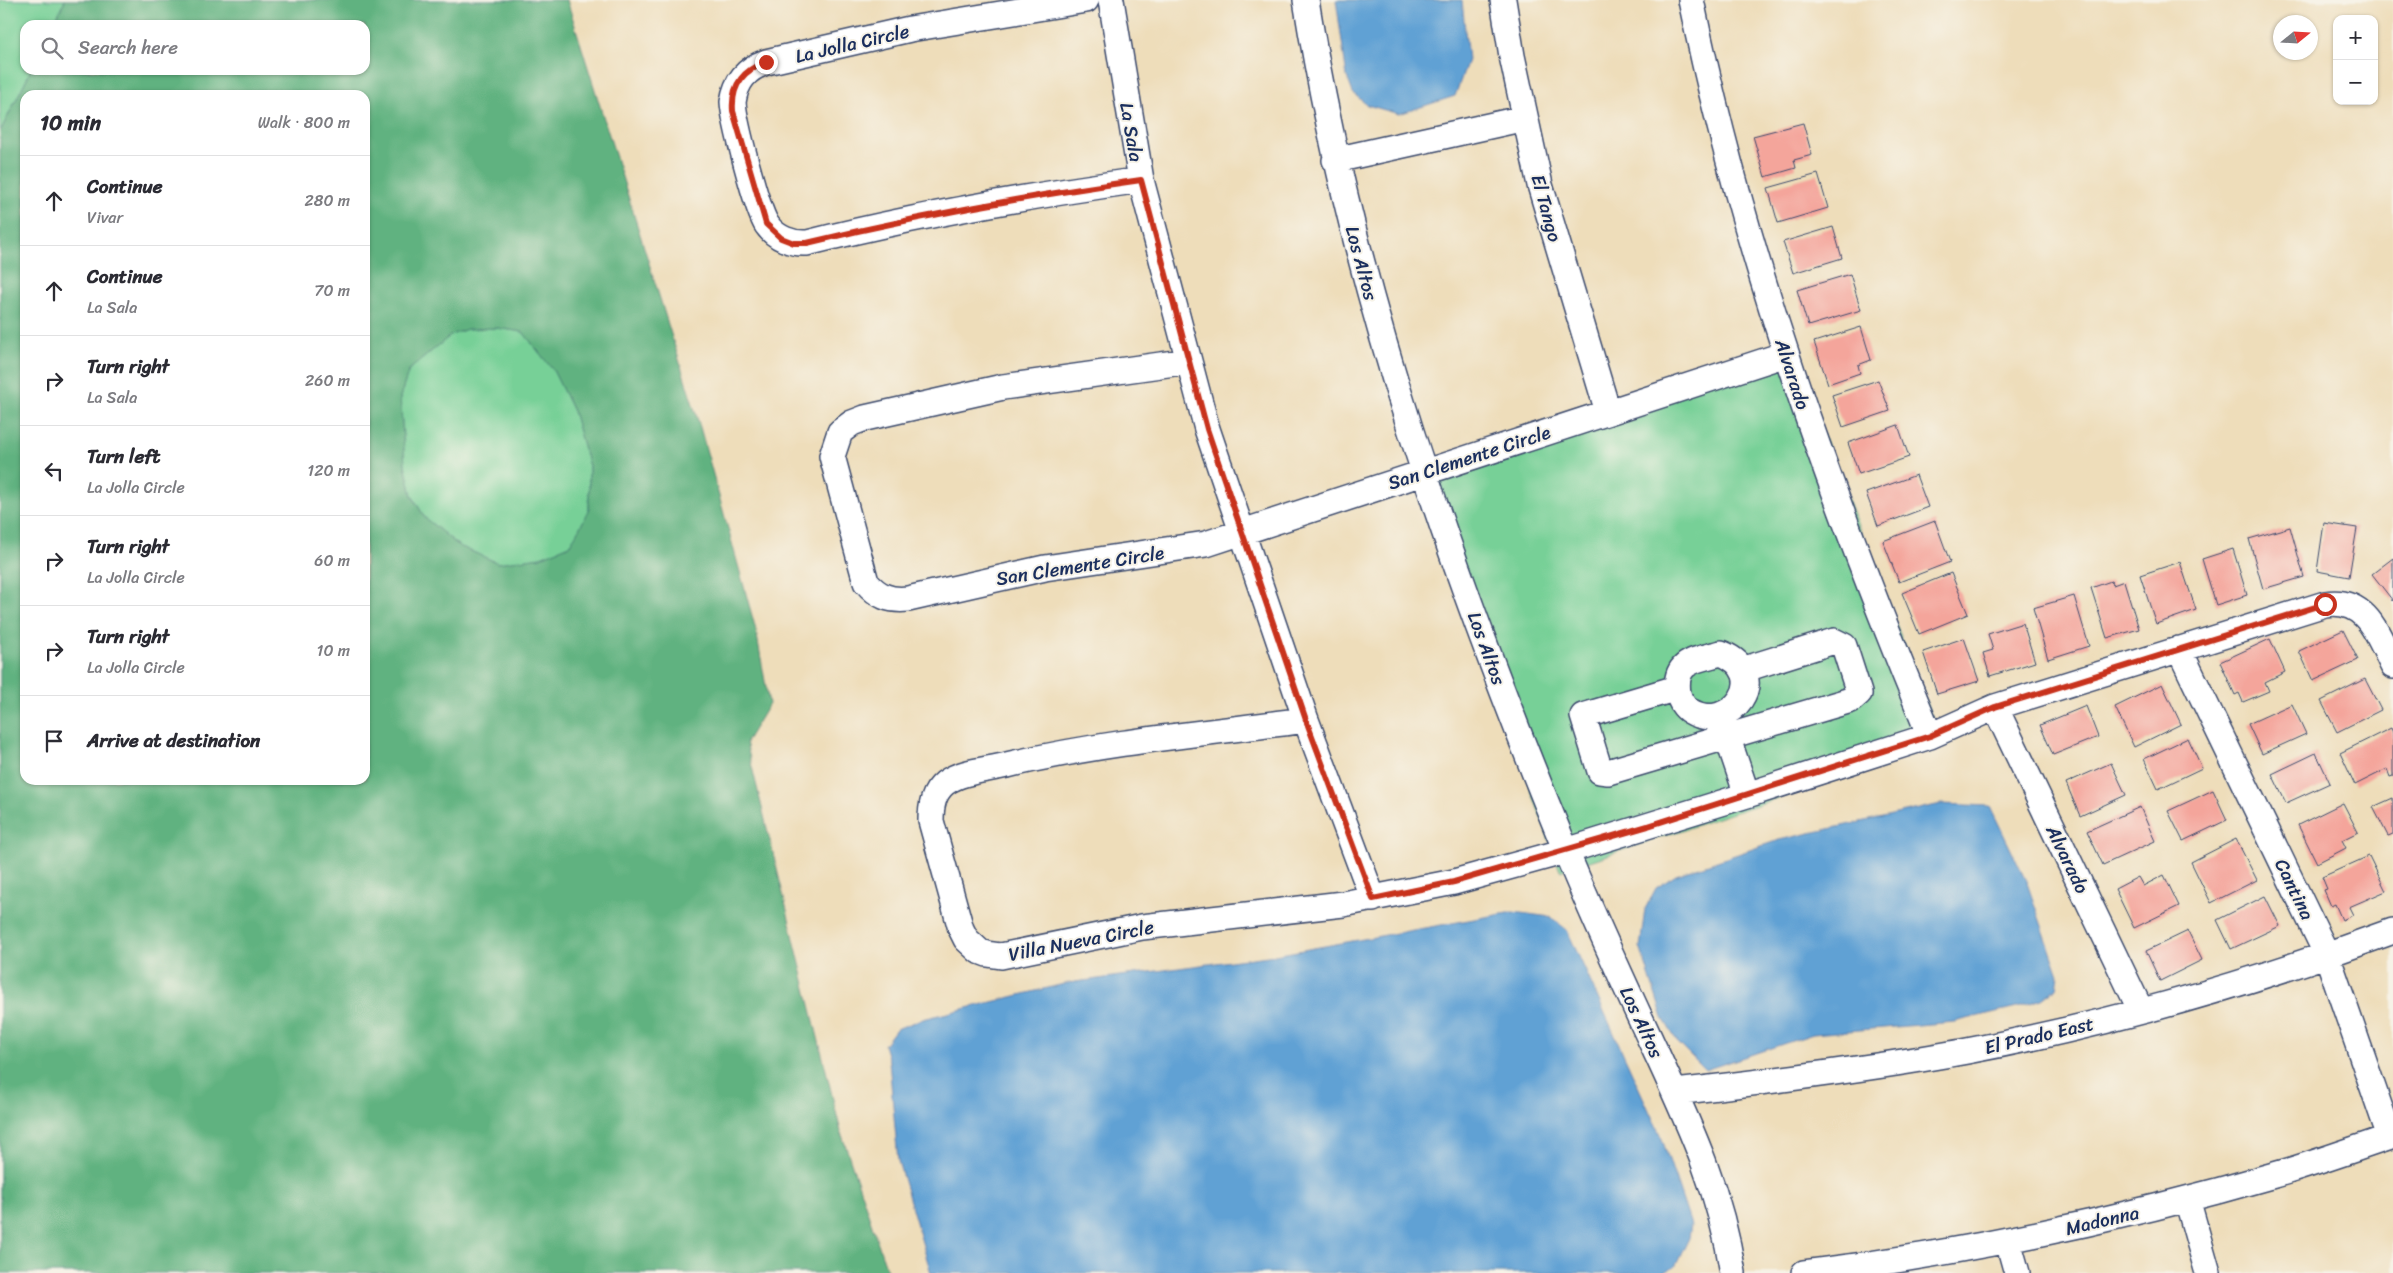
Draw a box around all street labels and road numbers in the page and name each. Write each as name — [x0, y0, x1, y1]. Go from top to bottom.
street label: La Jolla Circle — [792, 14, 913, 73]
street label: La Sala — [1110, 100, 1153, 165]
street label: El Tango — [1522, 171, 1571, 246]
street label: Los Altos — [1336, 222, 1387, 304]
street label: Alvarado — [1765, 333, 1819, 414]
street label: San Clemente Circle — [1383, 416, 1555, 499]
street label: San Clemente Circle — [994, 536, 1166, 595]
street label: Los Altos — [1458, 607, 1515, 690]
street label: Alvarado — [2036, 818, 2098, 899]
street label: Cantina — [2265, 853, 2324, 926]
street label: Villa Nueva Circle — [1006, 910, 1157, 971]
street label: Los Altos — [1611, 981, 1673, 1064]
street label: El Prado East — [1981, 1007, 2097, 1064]
street label: Madonna — [2062, 1196, 2143, 1245]

